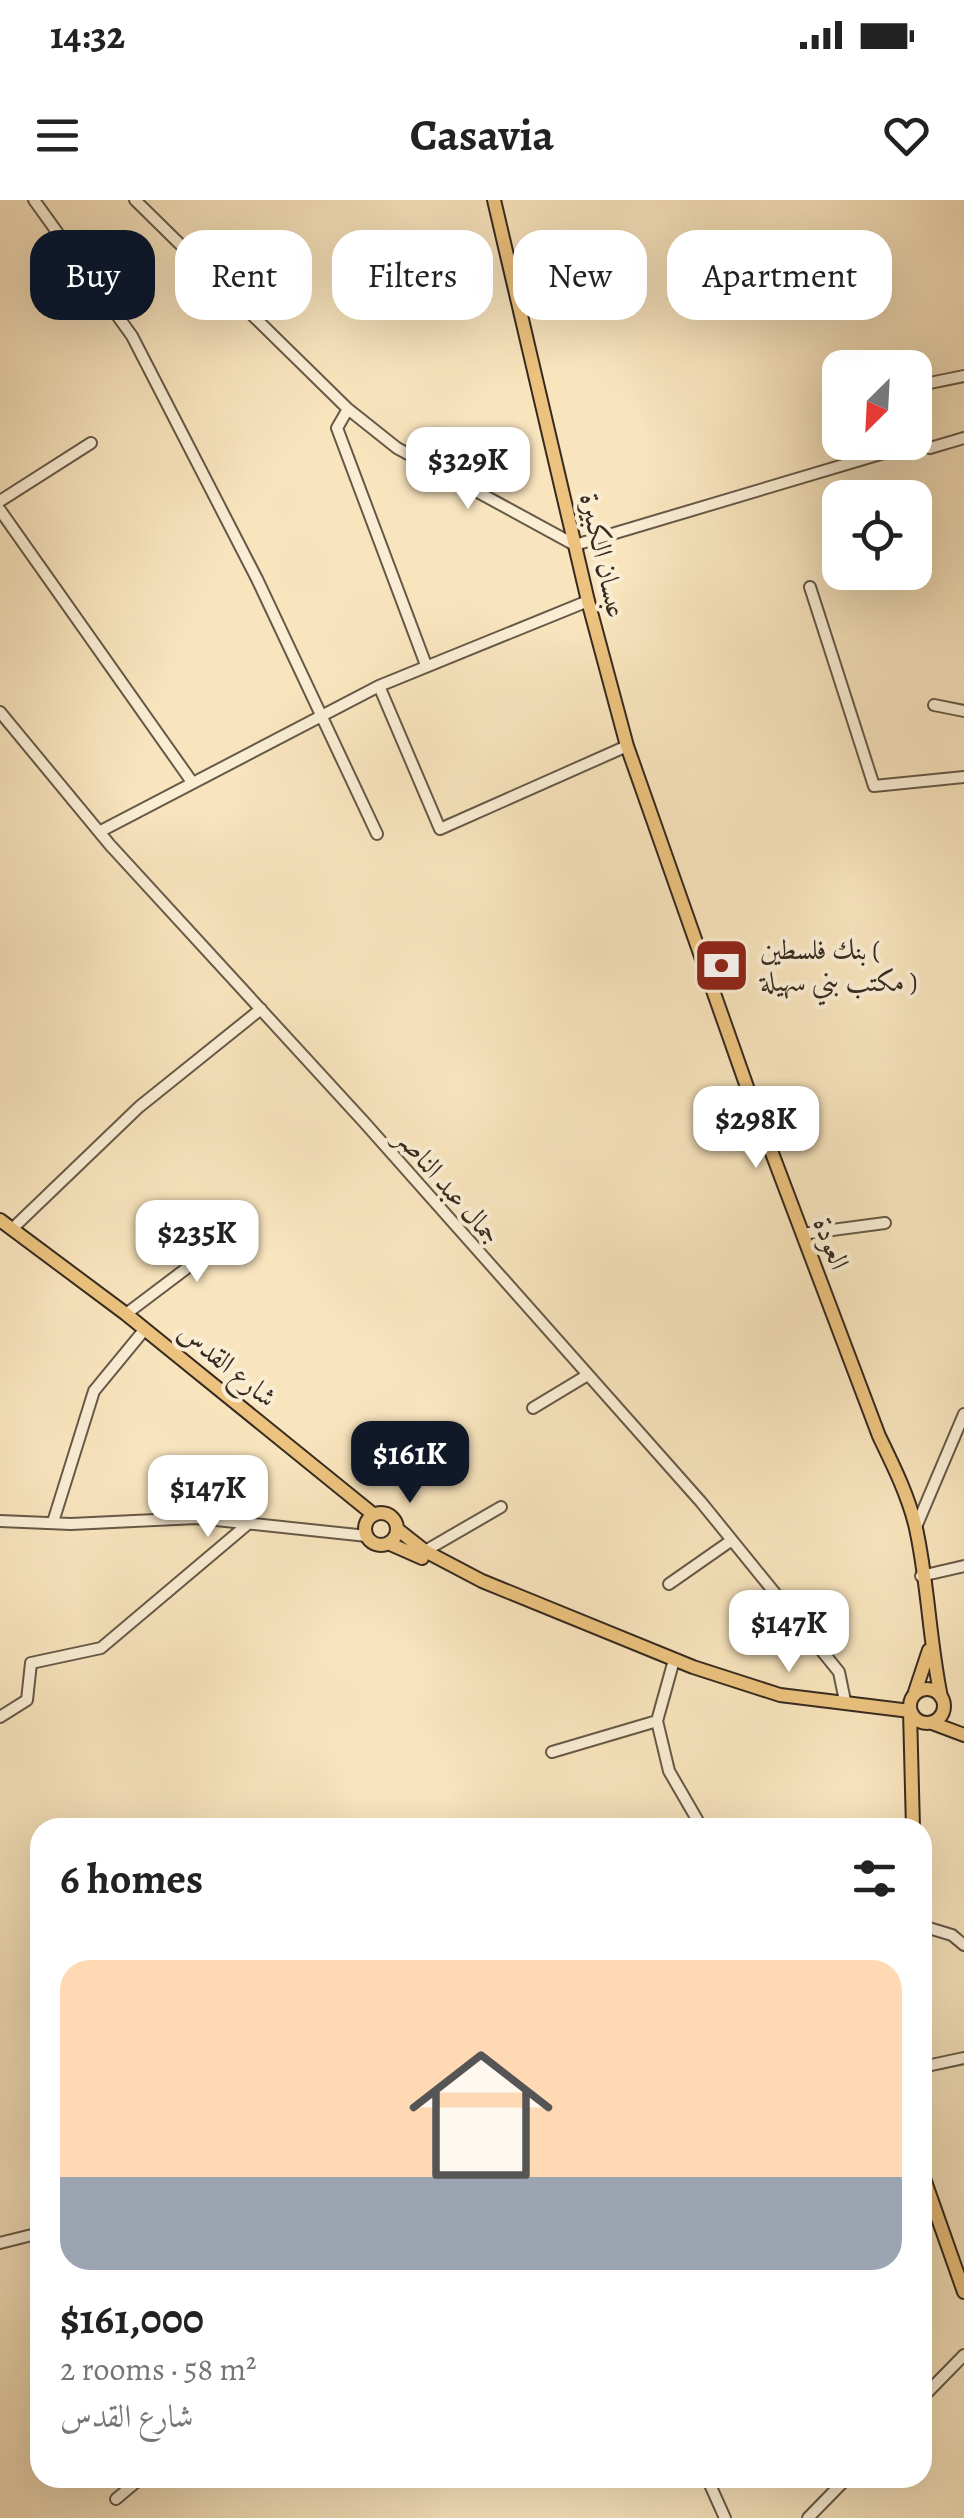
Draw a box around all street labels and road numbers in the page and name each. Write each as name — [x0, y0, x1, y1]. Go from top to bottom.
street label: عبسان الكبيرة — [570, 489, 636, 621]
street label: جمال عبد الناصر — [385, 1118, 509, 1253]
street label: العودة — [804, 1211, 858, 1275]
street label: شارع القدس — [168, 1313, 285, 1419]

